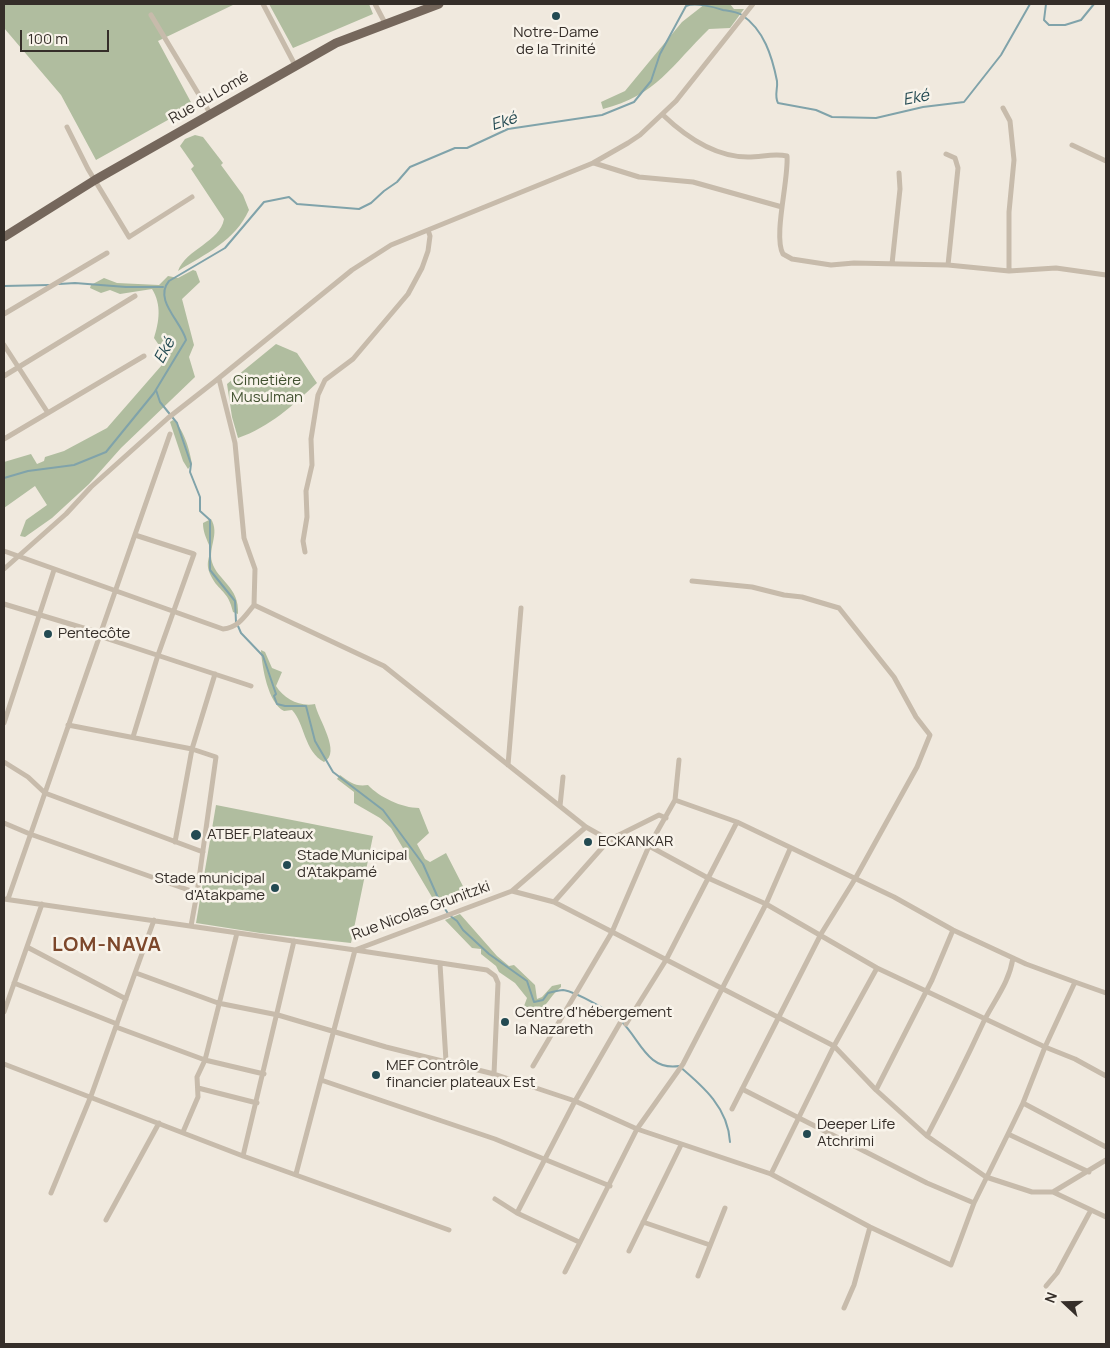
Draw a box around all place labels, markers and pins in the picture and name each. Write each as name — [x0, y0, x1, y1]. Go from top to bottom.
marker: Notre-Dame de la Trinité — [550, 10, 562, 22]
place label: Notre-Dame de la Trinité — [513, 24, 599, 59]
place label: Pentecôte — [58, 625, 130, 643]
marker: Pentecôte — [42, 628, 54, 640]
place label: ATBEF Plateaux — [207, 826, 313, 844]
marker: ATBEF Plateaux — [189, 828, 203, 842]
place label: ECKANKAR — [598, 833, 673, 851]
marker: ECKANKAR — [582, 836, 594, 848]
place label: Stade Municipal d'Atakpamé — [297, 847, 407, 882]
marker: Stade Municipal d'Atakpamé — [281, 859, 293, 871]
place label: Stade municipal d'Atakpame — [154, 870, 265, 905]
marker: Stade municipal d'Atakpame — [269, 882, 281, 894]
place label: Centre d'hébergement la Nazareth — [515, 1004, 672, 1039]
marker: Centre d'hébergement la Nazareth — [499, 1016, 511, 1028]
place label: MEF Contrôle financier plateaux Est — [386, 1057, 536, 1092]
marker: MEF Contrôle financier plateaux Est — [370, 1069, 382, 1081]
place label: Deeper Life Atchrimi — [817, 1116, 895, 1151]
marker: Deeper Life Atchrimi — [801, 1128, 813, 1140]

